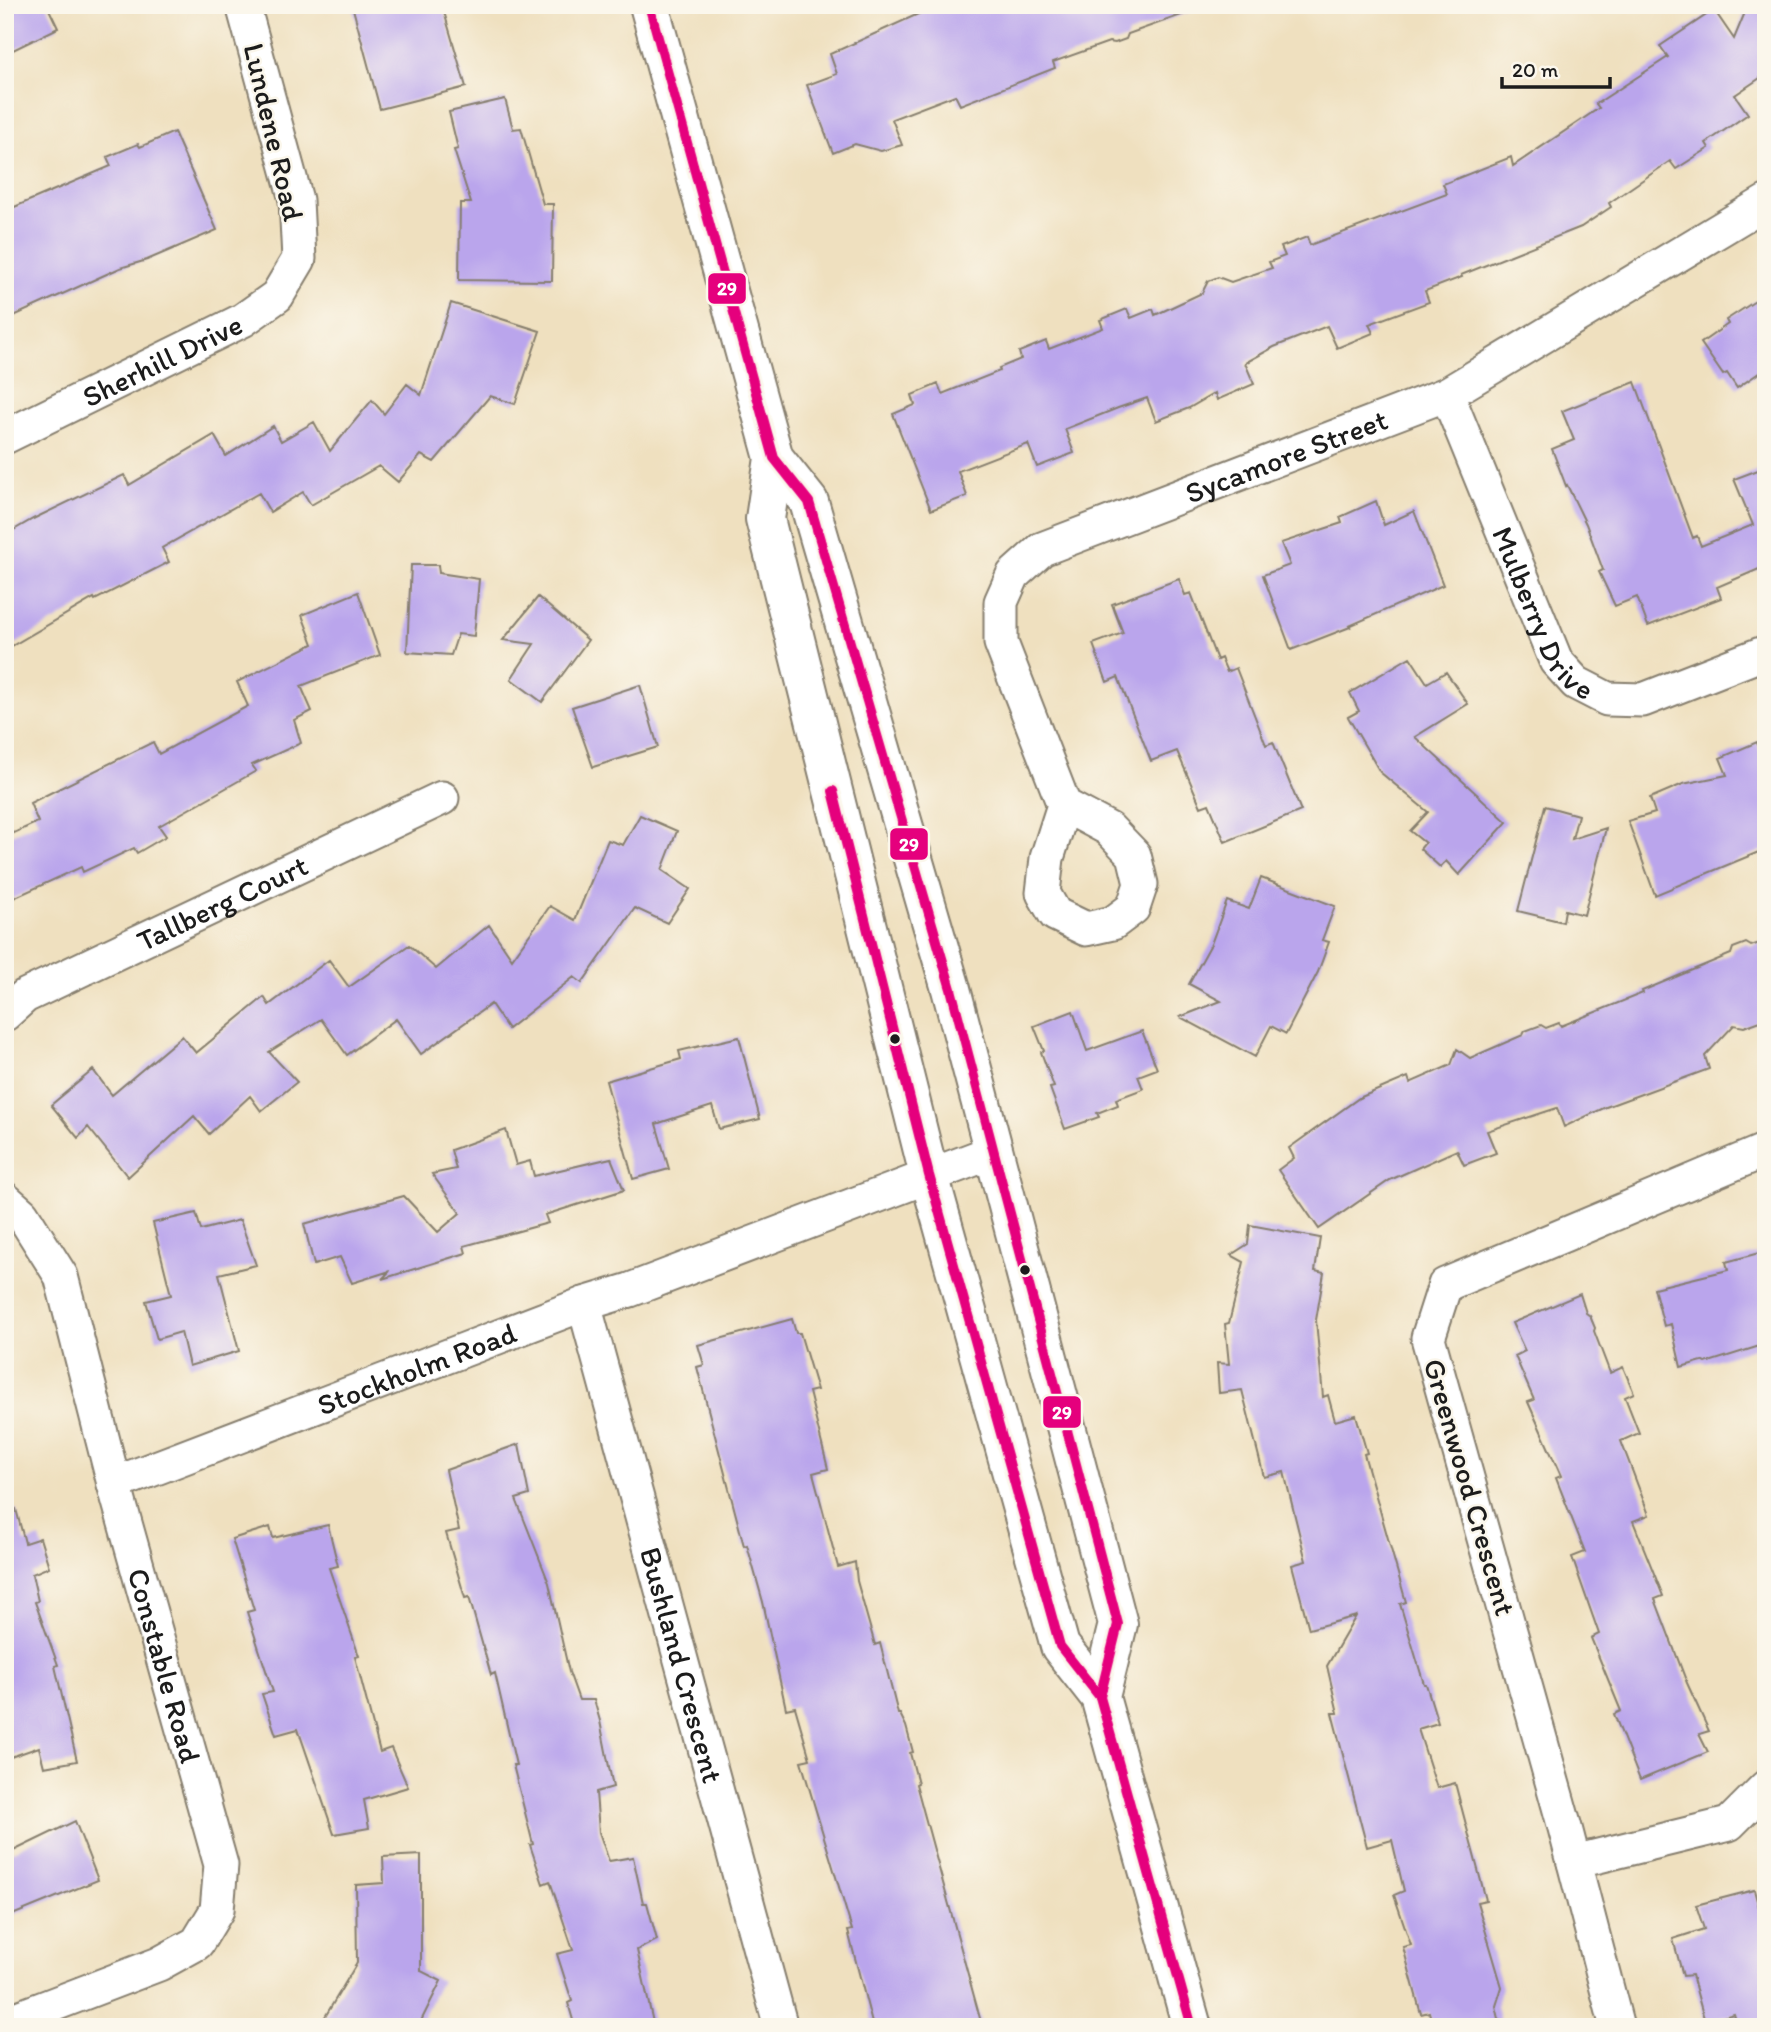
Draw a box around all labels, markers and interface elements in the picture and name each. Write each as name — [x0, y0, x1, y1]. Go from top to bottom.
street label: Lundene Road — [236, 39, 313, 225]
scale bar — [1502, 46, 1610, 90]
text: 20 m — [1512, 57, 1559, 82]
line badge: 29 — [707, 272, 747, 305]
text: 29 — [717, 277, 737, 300]
street label: Sherhill Drive — [76, 305, 248, 415]
street label: Sycamore Street — [1180, 400, 1392, 511]
street label: Mulberry Drive — [1485, 521, 1600, 707]
line badge: 29 — [889, 827, 929, 861]
text: 29 — [899, 833, 919, 856]
street label: Tallberg Court — [131, 846, 313, 959]
unlabelled marker — [888, 1032, 902, 1046]
unlabelled marker — [1018, 1263, 1032, 1277]
street label: Stockholm Road — [312, 1313, 522, 1423]
street label: Greenwood Crescent — [1416, 1354, 1524, 1620]
line badge: 29 — [1042, 1395, 1082, 1429]
text: 29 — [1052, 1401, 1072, 1424]
street label: Bushland Crescent — [633, 1543, 732, 1787]
street label: Constable Road — [120, 1564, 210, 1767]

